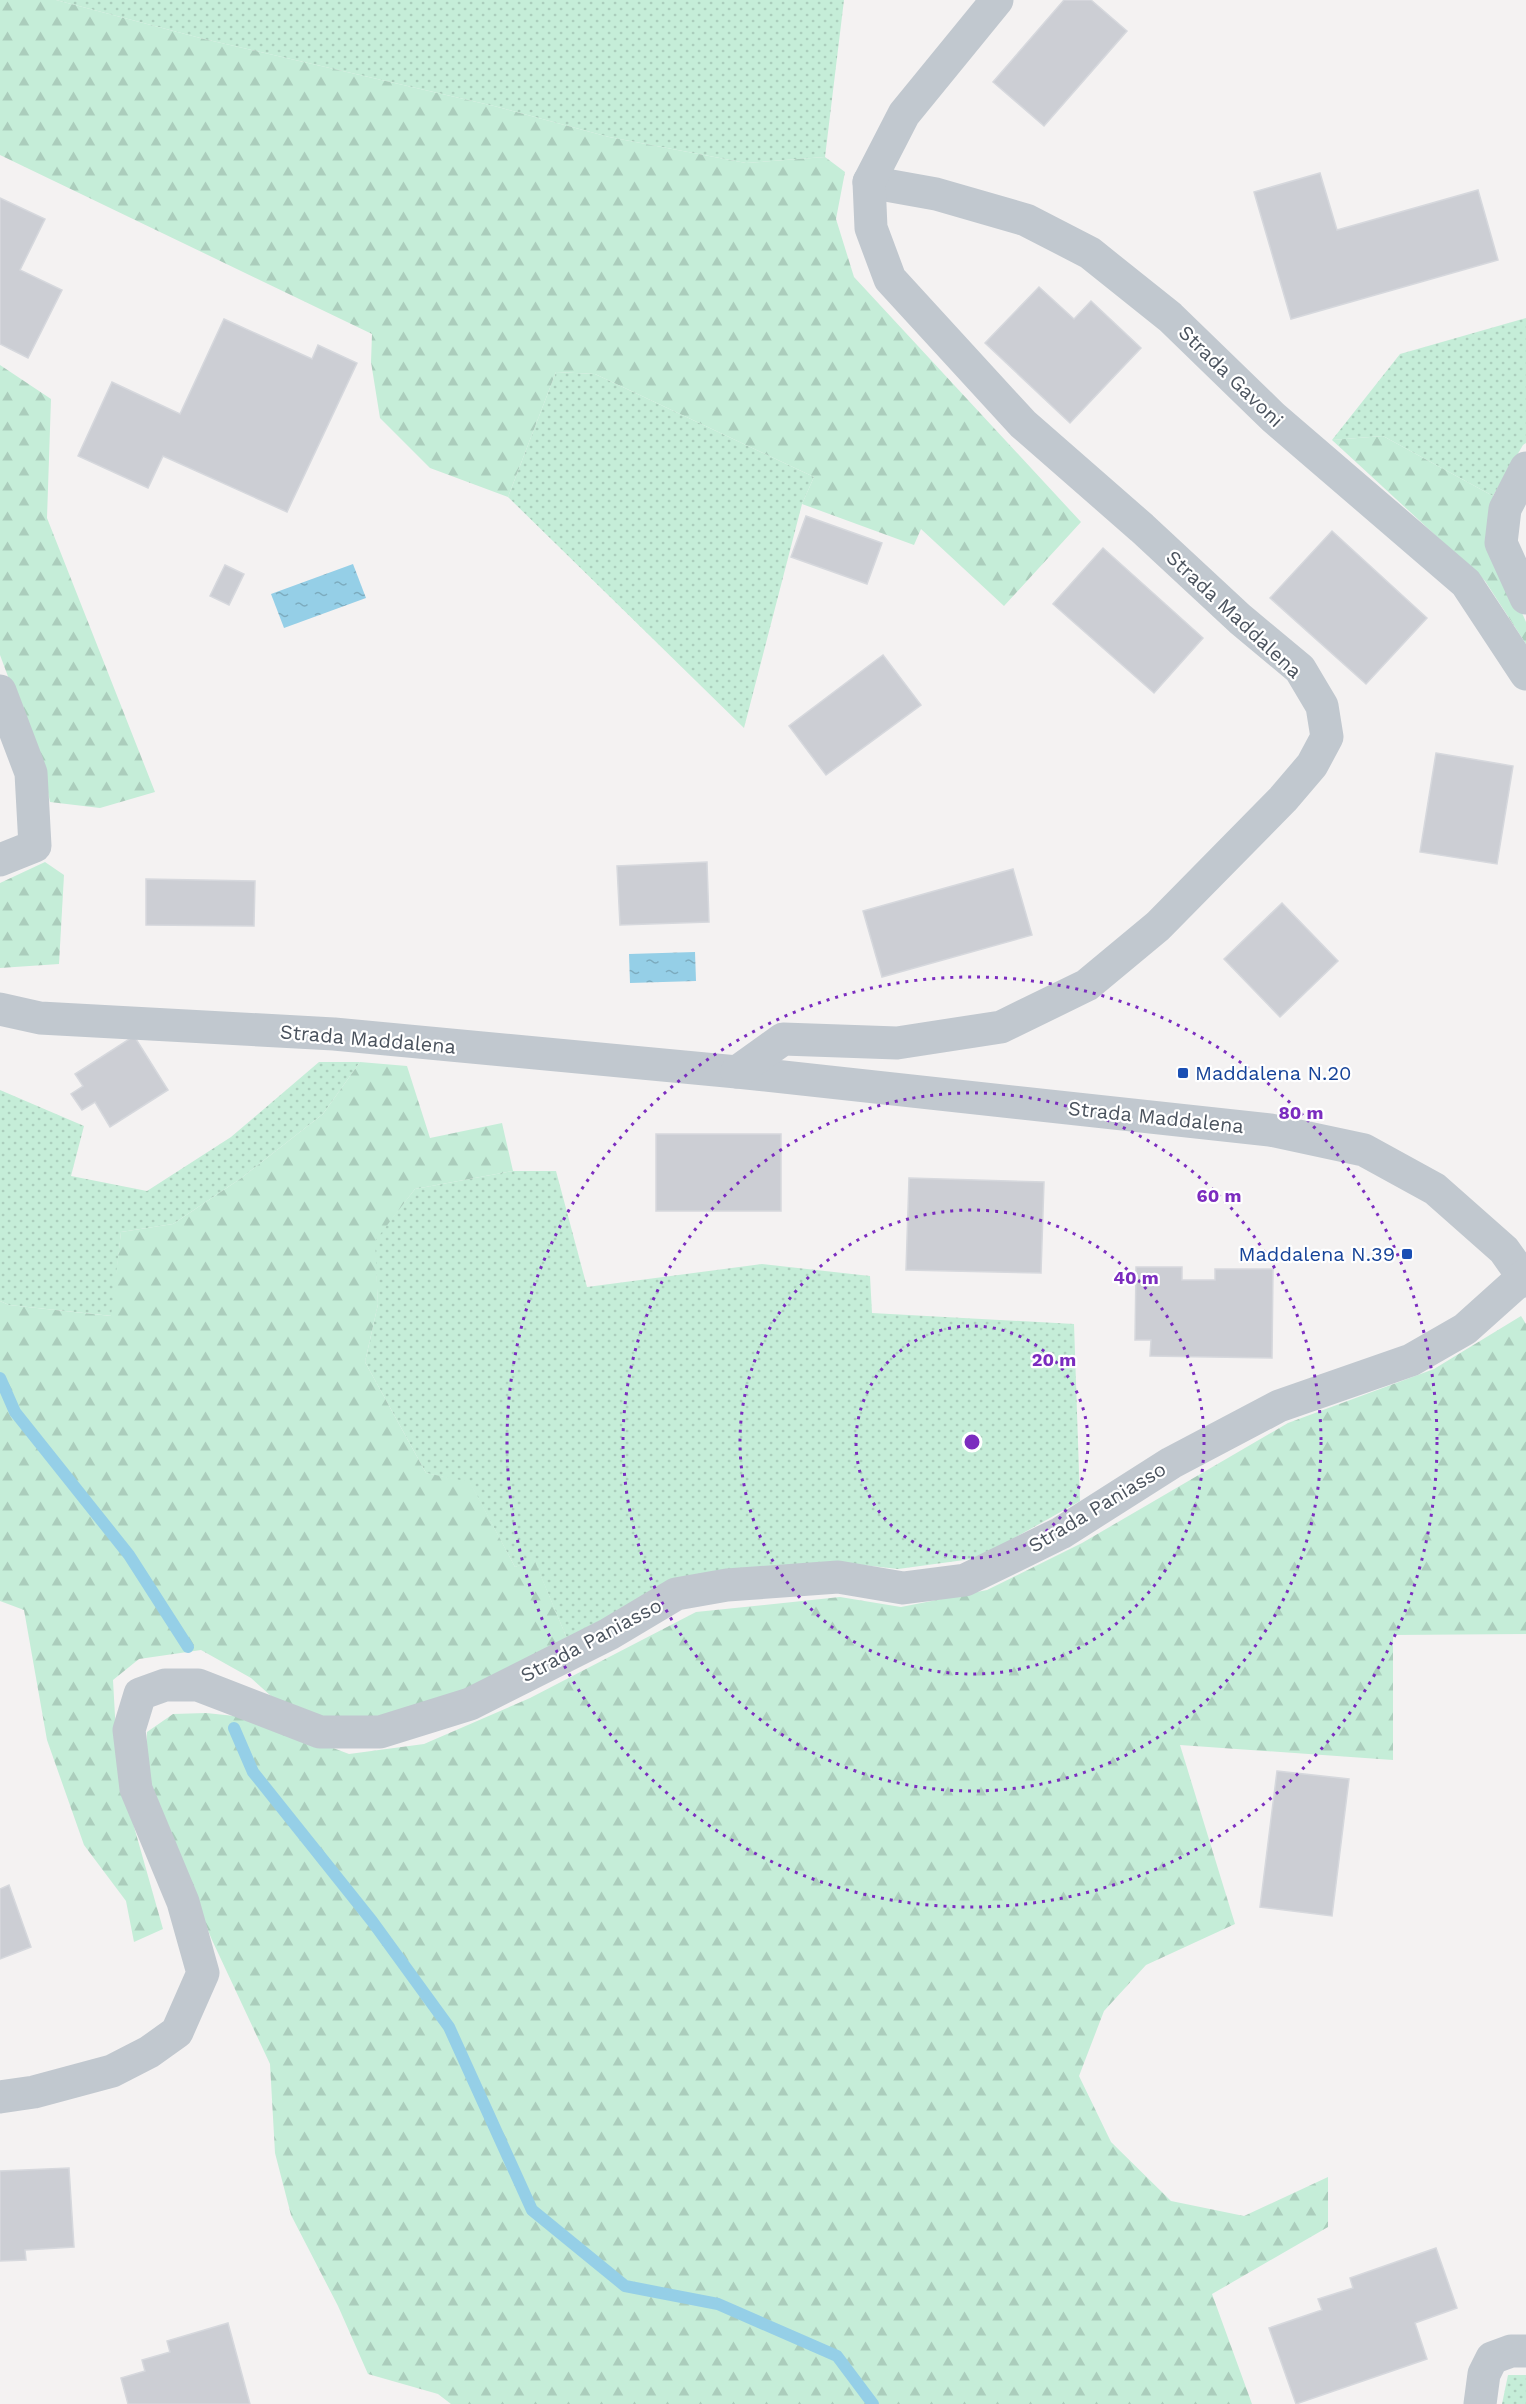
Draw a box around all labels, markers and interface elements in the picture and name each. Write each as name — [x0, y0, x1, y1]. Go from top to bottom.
street label: Strada Gavoni — [1174, 320, 1288, 432]
street label: Strada Maddalena — [1161, 545, 1307, 683]
street label: Strada Maddalena — [279, 1019, 457, 1059]
place label: Maddalena N.20 — [1195, 1061, 1352, 1085]
marker: Maddalena N.20 — [1176, 1066, 1190, 1080]
street label: Strada Maddalena — [1067, 1096, 1245, 1138]
text: 80 m — [1279, 1102, 1323, 1123]
text: 60 m — [1197, 1185, 1241, 1206]
place label: Maddalena N.39 — [1239, 1242, 1395, 1266]
marker: Maddalena N.39 — [1400, 1247, 1414, 1261]
text: 40 m — [1113, 1267, 1159, 1288]
text: 20 m — [1032, 1349, 1076, 1370]
centre of rings — [962, 1432, 982, 1452]
street label: Strada Paniasso — [1024, 1456, 1170, 1558]
street label: Strada Paniasso — [516, 1593, 666, 1687]

